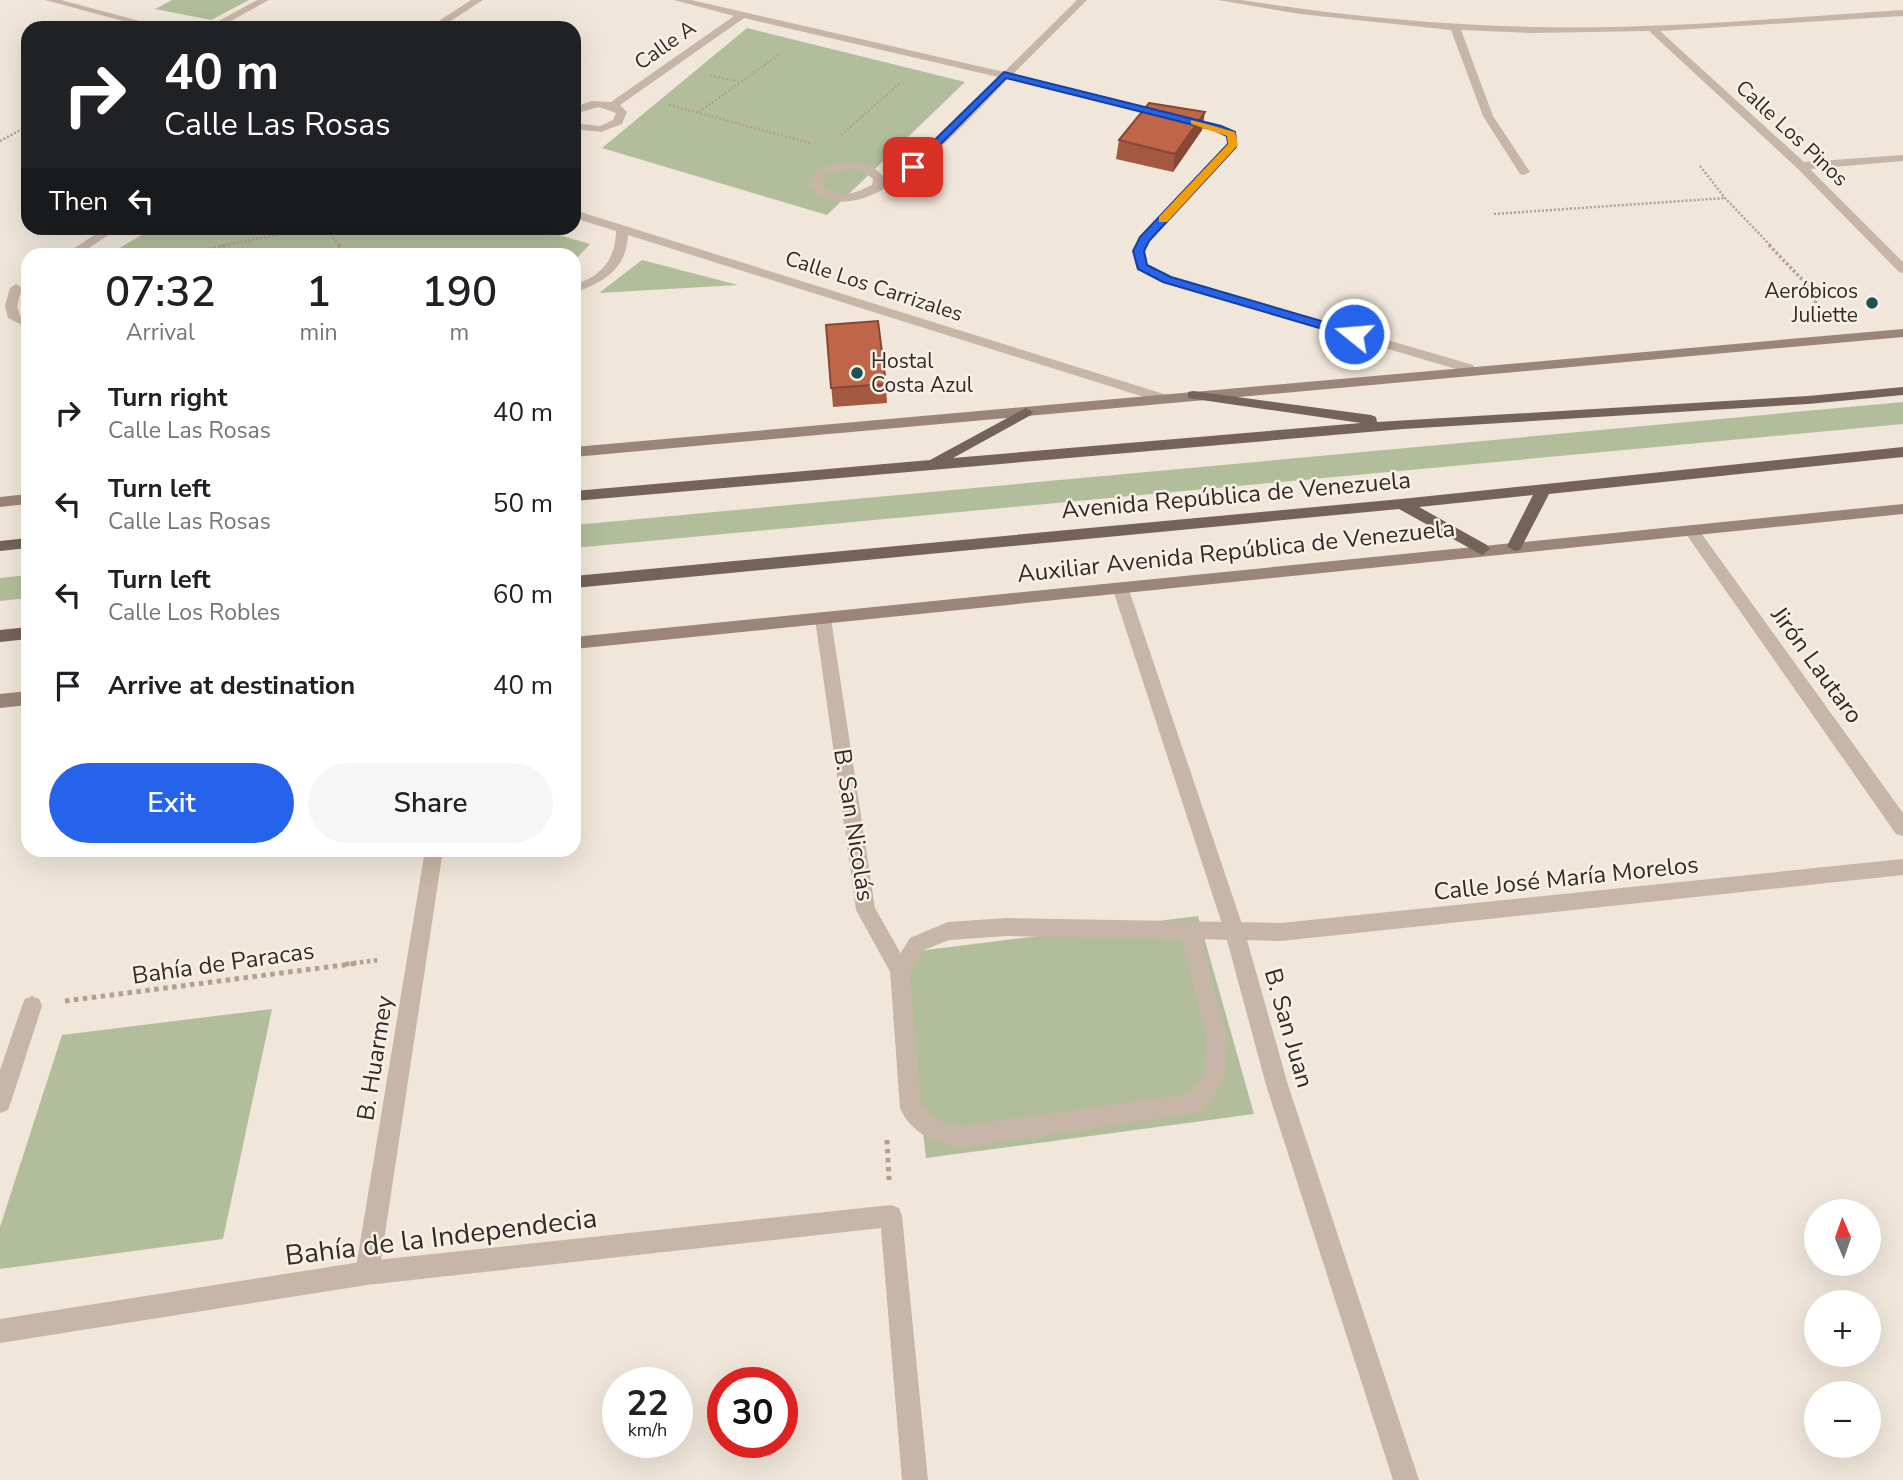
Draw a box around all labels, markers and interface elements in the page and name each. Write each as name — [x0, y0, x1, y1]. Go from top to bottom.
street label: Calle A — [629, 14, 701, 76]
text: 40 m — [164, 39, 279, 106]
icon: right — [49, 49, 140, 140]
street label: Calle Los Pinos — [1730, 74, 1854, 192]
text: Calle Las Rosas — [164, 103, 391, 146]
pin — [883, 137, 943, 197]
icon: arrive — [894, 148, 932, 186]
icon: left — [122, 182, 160, 220]
text: Then — [49, 184, 108, 219]
street label: Calle Los Carrizales — [782, 244, 966, 328]
text: 07:32 — [105, 264, 216, 321]
text: 1 — [306, 264, 331, 321]
text: 190 — [421, 264, 497, 321]
place label: Aeróbicos Juliette — [1764, 277, 1858, 329]
marker: Aeróbicos Juliette — [1864, 295, 1880, 311]
position arrow — [1317, 297, 1391, 371]
text: Arrival — [126, 317, 195, 348]
text: min — [300, 317, 338, 348]
text: m — [449, 317, 469, 348]
place label: Hostal Costa Azul — [871, 347, 974, 399]
marker: Hostal Costa Azul — [849, 365, 865, 381]
text: Turn right — [108, 380, 227, 415]
icon: right — [49, 394, 87, 432]
text: 40 m — [493, 395, 553, 430]
text: Calle Las Rosas — [108, 415, 271, 446]
street label: Avenida República de Venezuela — [1060, 464, 1412, 526]
text: Turn left — [108, 471, 211, 506]
icon: left — [49, 485, 87, 523]
text: 50 m — [493, 486, 553, 521]
text: Calle Las Rosas — [108, 506, 271, 537]
street label: Auxiliar Avenida República de Venezuela — [1015, 512, 1457, 590]
text: Turn left — [108, 562, 211, 597]
icon: left — [49, 576, 87, 614]
text: 60 m — [493, 577, 553, 612]
text: Calle Los Robles — [108, 597, 280, 628]
street label: Jirón Lautaro — [1763, 599, 1870, 730]
icon: arrive — [49, 667, 87, 705]
text: Arrive at destination — [108, 668, 355, 703]
text: 40 m — [493, 668, 553, 703]
street label: B. San Nicolás — [826, 747, 882, 903]
button: Exit — [49, 763, 294, 843]
button: Share — [308, 763, 553, 843]
street label: Calle José María Morelos — [1432, 848, 1700, 908]
street label: Bahía de Paracas — [130, 934, 316, 992]
street label: B. San Juan — [1257, 965, 1321, 1091]
street label: B. Huarmey — [349, 993, 401, 1123]
street label: Bahía de la Independecia — [283, 1199, 599, 1275]
north arrow — [1804, 1199, 1881, 1276]
map controls — [1804, 1199, 1881, 1458]
button: + — [1804, 1290, 1881, 1367]
speed limit sign: 30 — [707, 1367, 798, 1458]
text: 22 — [626, 1380, 669, 1427]
button: − — [1804, 1381, 1881, 1458]
text: km/h — [628, 1418, 667, 1442]

